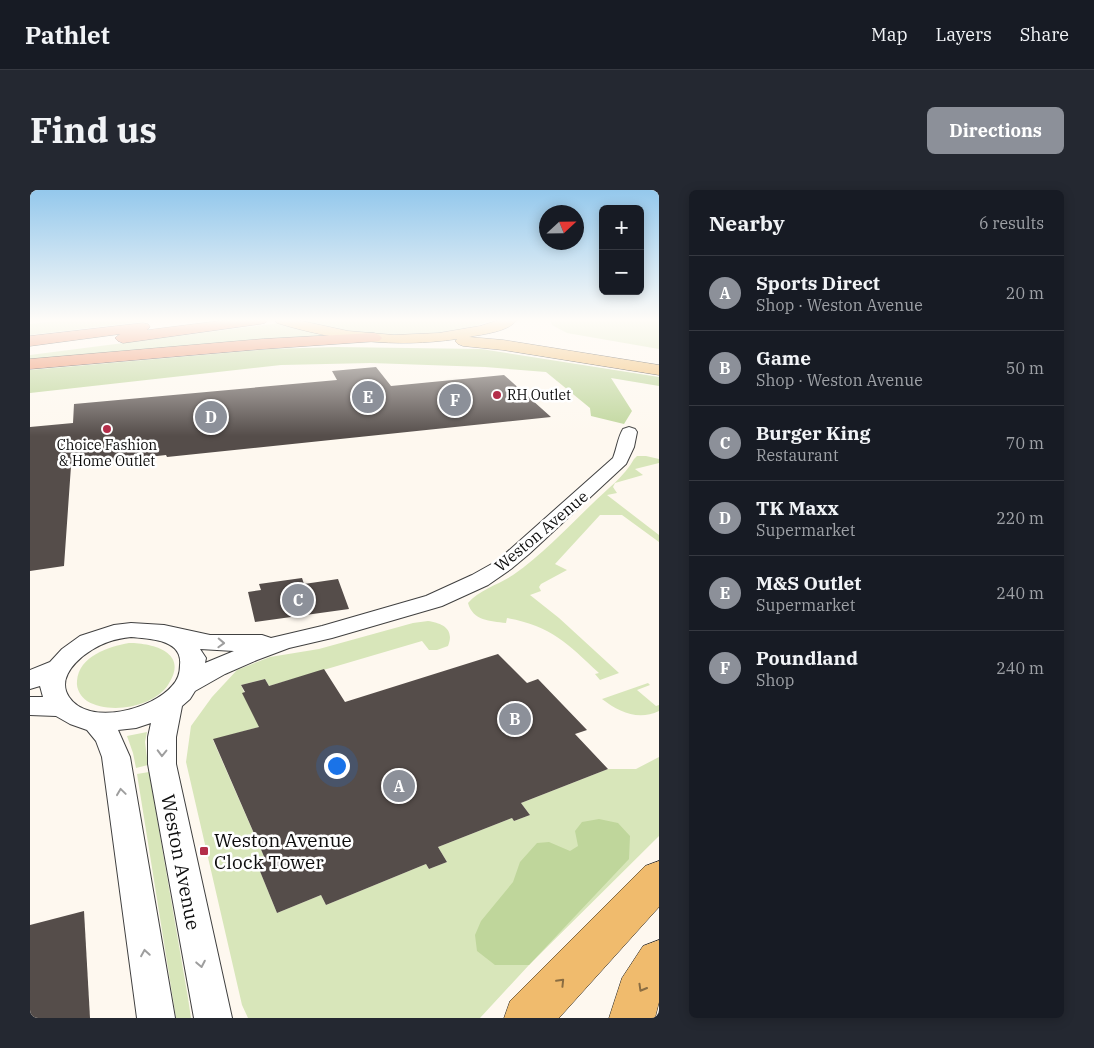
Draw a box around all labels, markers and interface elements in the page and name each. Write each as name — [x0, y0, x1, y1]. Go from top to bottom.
text: Pathlet — [25, 19, 110, 51]
text: Map — [871, 23, 908, 46]
text: Layers — [936, 23, 992, 46]
text: Share — [1020, 23, 1069, 46]
text: Find us — [30, 107, 157, 153]
button: Directions — [927, 107, 1064, 154]
north arrow — [539, 205, 584, 250]
map controls — [599, 205, 644, 295]
button: + — [599, 205, 644, 250]
text: Nearby — [709, 209, 785, 237]
text: 6 results — [979, 213, 1044, 233]
button: − — [599, 250, 644, 295]
text: Sports Direct — [756, 271, 880, 295]
text: A — [719, 283, 731, 303]
text: 20 m — [1006, 283, 1044, 303]
text: Shop · Weston Avenue — [756, 295, 923, 315]
text: Game — [756, 346, 811, 370]
text: B — [719, 358, 731, 378]
text: 50 m — [1006, 358, 1044, 378]
text: Shop · Weston Avenue — [756, 370, 923, 390]
pin: E — [352, 378, 384, 416]
pin: F — [439, 381, 471, 419]
place label: RH Outlet — [507, 386, 571, 404]
marker: RH Outlet — [491, 389, 503, 401]
pin: D — [195, 398, 227, 436]
text: Burger King — [756, 421, 870, 445]
marker: Choice Fashion & Home Outlet — [101, 423, 113, 435]
text: C — [720, 433, 730, 453]
text: 70 m — [1006, 433, 1044, 453]
place label: Choice Fashion & Home Outlet — [57, 436, 157, 470]
text: Restaurant — [756, 445, 839, 465]
street label: Weston Avenue — [490, 486, 592, 576]
text: TK Maxx — [756, 496, 839, 520]
text: D — [719, 508, 731, 528]
text: 220 m — [996, 508, 1044, 528]
text: Supermarket — [756, 520, 855, 540]
text: M&S Outlet — [756, 571, 861, 595]
pin: C — [282, 581, 314, 619]
text: E — [720, 583, 730, 603]
text: 240 m — [996, 583, 1044, 603]
text: Supermarket — [756, 595, 855, 615]
one-way arrow — [217, 638, 225, 649]
text: Poundland — [756, 646, 858, 670]
text: F — [720, 658, 730, 678]
text: 240 m — [996, 658, 1044, 678]
text: Shop — [756, 670, 794, 690]
pin: B — [499, 700, 531, 738]
one-way arrow — [157, 750, 167, 757]
your location — [324, 753, 350, 779]
pin: A — [383, 767, 415, 805]
one-way arrow — [116, 788, 127, 796]
street label: Weston Avenue — [156, 792, 206, 932]
place label: Weston Avenue Clock Tower — [214, 828, 352, 874]
marker: Weston Avenue Clock Tower — [198, 845, 210, 857]
one-way arrow — [141, 948, 151, 957]
one-way arrow — [196, 960, 206, 968]
one-way arrow — [555, 979, 564, 988]
one-way arrow — [638, 982, 648, 991]

